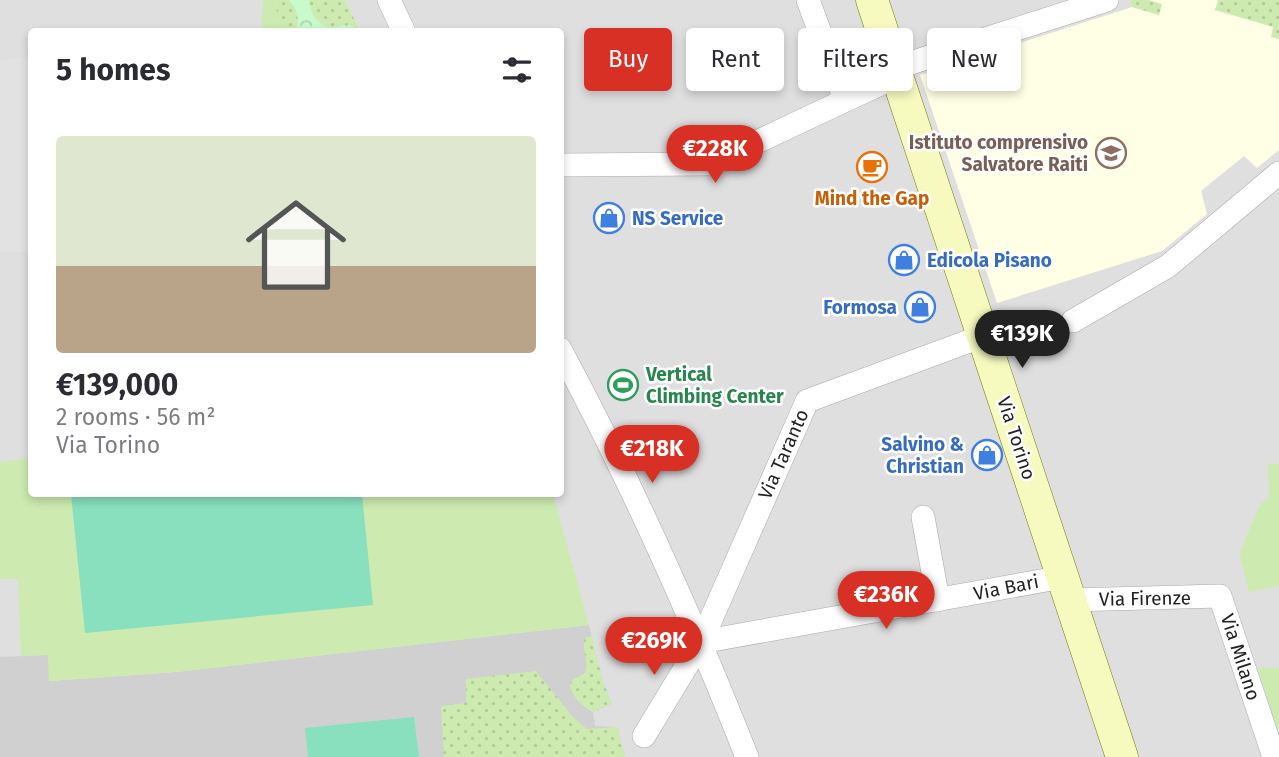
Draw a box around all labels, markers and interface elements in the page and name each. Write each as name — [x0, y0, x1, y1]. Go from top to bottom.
chip: Buy — [584, 28, 672, 91]
chip: Rent — [686, 28, 784, 91]
chip: Filters — [798, 28, 913, 91]
chip: New — [927, 28, 1021, 91]
icon: filters — [498, 51, 536, 89]
text: 5 homes — [56, 52, 170, 88]
pin: €228K — [666, 125, 764, 185]
place label: Istituto comprensivo Salvatore Raiti — [909, 131, 1088, 176]
text: €228K — [682, 134, 748, 162]
school or university icon: Istituto comprensivo Salvatore Raiti — [1094, 136, 1128, 170]
cafe icon: Mind the Gap — [855, 150, 889, 184]
icon: home — [233, 182, 359, 308]
place label: Mind the Gap — [815, 187, 929, 210]
shop icon: NS Service — [592, 201, 626, 235]
place label: NS Service — [632, 207, 723, 230]
shop icon: Edicola Pisano — [887, 243, 921, 277]
place label: Edicola Pisano — [927, 249, 1052, 272]
shop icon: Formosa — [903, 290, 937, 324]
place label: Formosa — [823, 296, 897, 319]
pin: €139K — [973, 310, 1071, 370]
text: €139K — [991, 319, 1053, 347]
place label: Vertical Climbing Center — [645, 363, 784, 408]
text: €139,000 — [56, 367, 178, 403]
sports icon: Vertical Climbing Center — [606, 368, 640, 402]
street label: Via Torino — [992, 394, 1041, 483]
text: 2 rooms · 56 m² — [56, 403, 215, 431]
street label: Via Taranto — [753, 406, 814, 503]
pin: €218K — [603, 426, 701, 485]
text: Via Torino — [56, 431, 160, 459]
place label: Salvino & Christian — [881, 433, 965, 478]
text: €218K — [620, 434, 684, 462]
shop icon: Salvino & Christian — [970, 438, 1004, 472]
street label: Via Bari — [972, 570, 1041, 605]
pin: €236K — [837, 572, 935, 631]
text: €236K — [854, 580, 918, 608]
street label: Via Firenze — [1099, 586, 1191, 611]
street label: Via Milano — [1216, 611, 1265, 703]
pin: €269K — [605, 618, 703, 677]
text: €269K — [621, 626, 687, 654]

